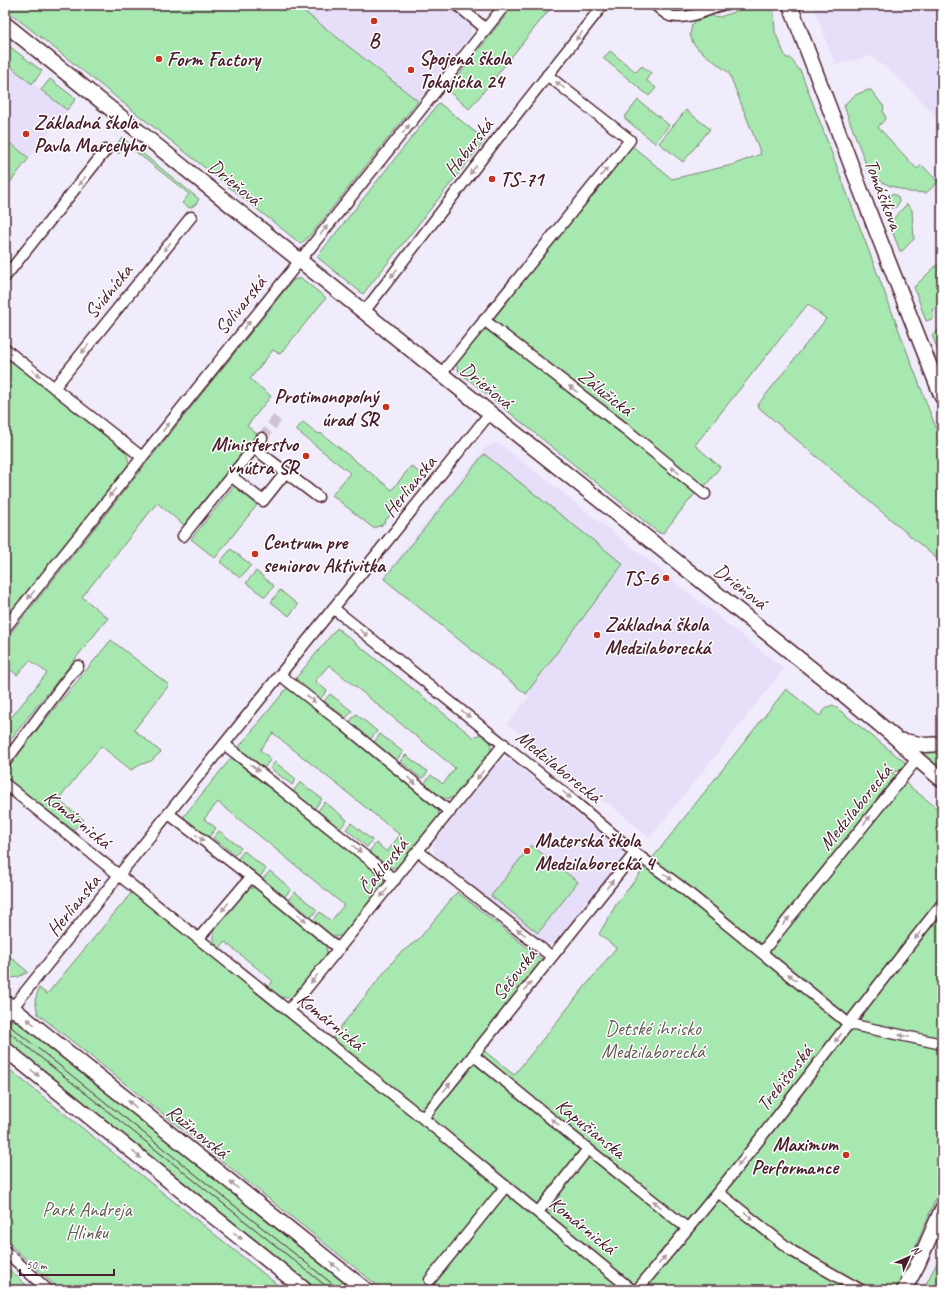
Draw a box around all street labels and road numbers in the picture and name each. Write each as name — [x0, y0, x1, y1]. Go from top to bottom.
street label: Haburská — [438, 112, 500, 181]
street label: Drieňová — [203, 154, 268, 213]
street label: Tomášikova — [859, 155, 909, 235]
street label: Svidnícka — [79, 258, 139, 324]
street label: Solivarská — [209, 269, 273, 340]
street label: Drieňová — [455, 357, 520, 416]
street label: Zálužická — [573, 363, 640, 423]
street label: Herlianska — [377, 449, 443, 522]
street label: Drieňová — [709, 558, 774, 616]
street label: Medzilaborecká — [511, 724, 608, 810]
street label: Medzilaborecká — [813, 758, 899, 855]
street label: Komárnická — [39, 785, 118, 856]
street label: Čaklovská — [353, 831, 415, 900]
street label: Herlianska — [41, 868, 107, 941]
street label: Sečovská — [486, 941, 544, 1005]
street label: Komárnická — [292, 987, 371, 1058]
street label: Trebišovská — [751, 1038, 819, 1116]
street label: Kapušianska — [551, 1093, 632, 1165]
street label: Ružinovská — [161, 1099, 236, 1166]
street label: Komárnická — [544, 1191, 623, 1262]

